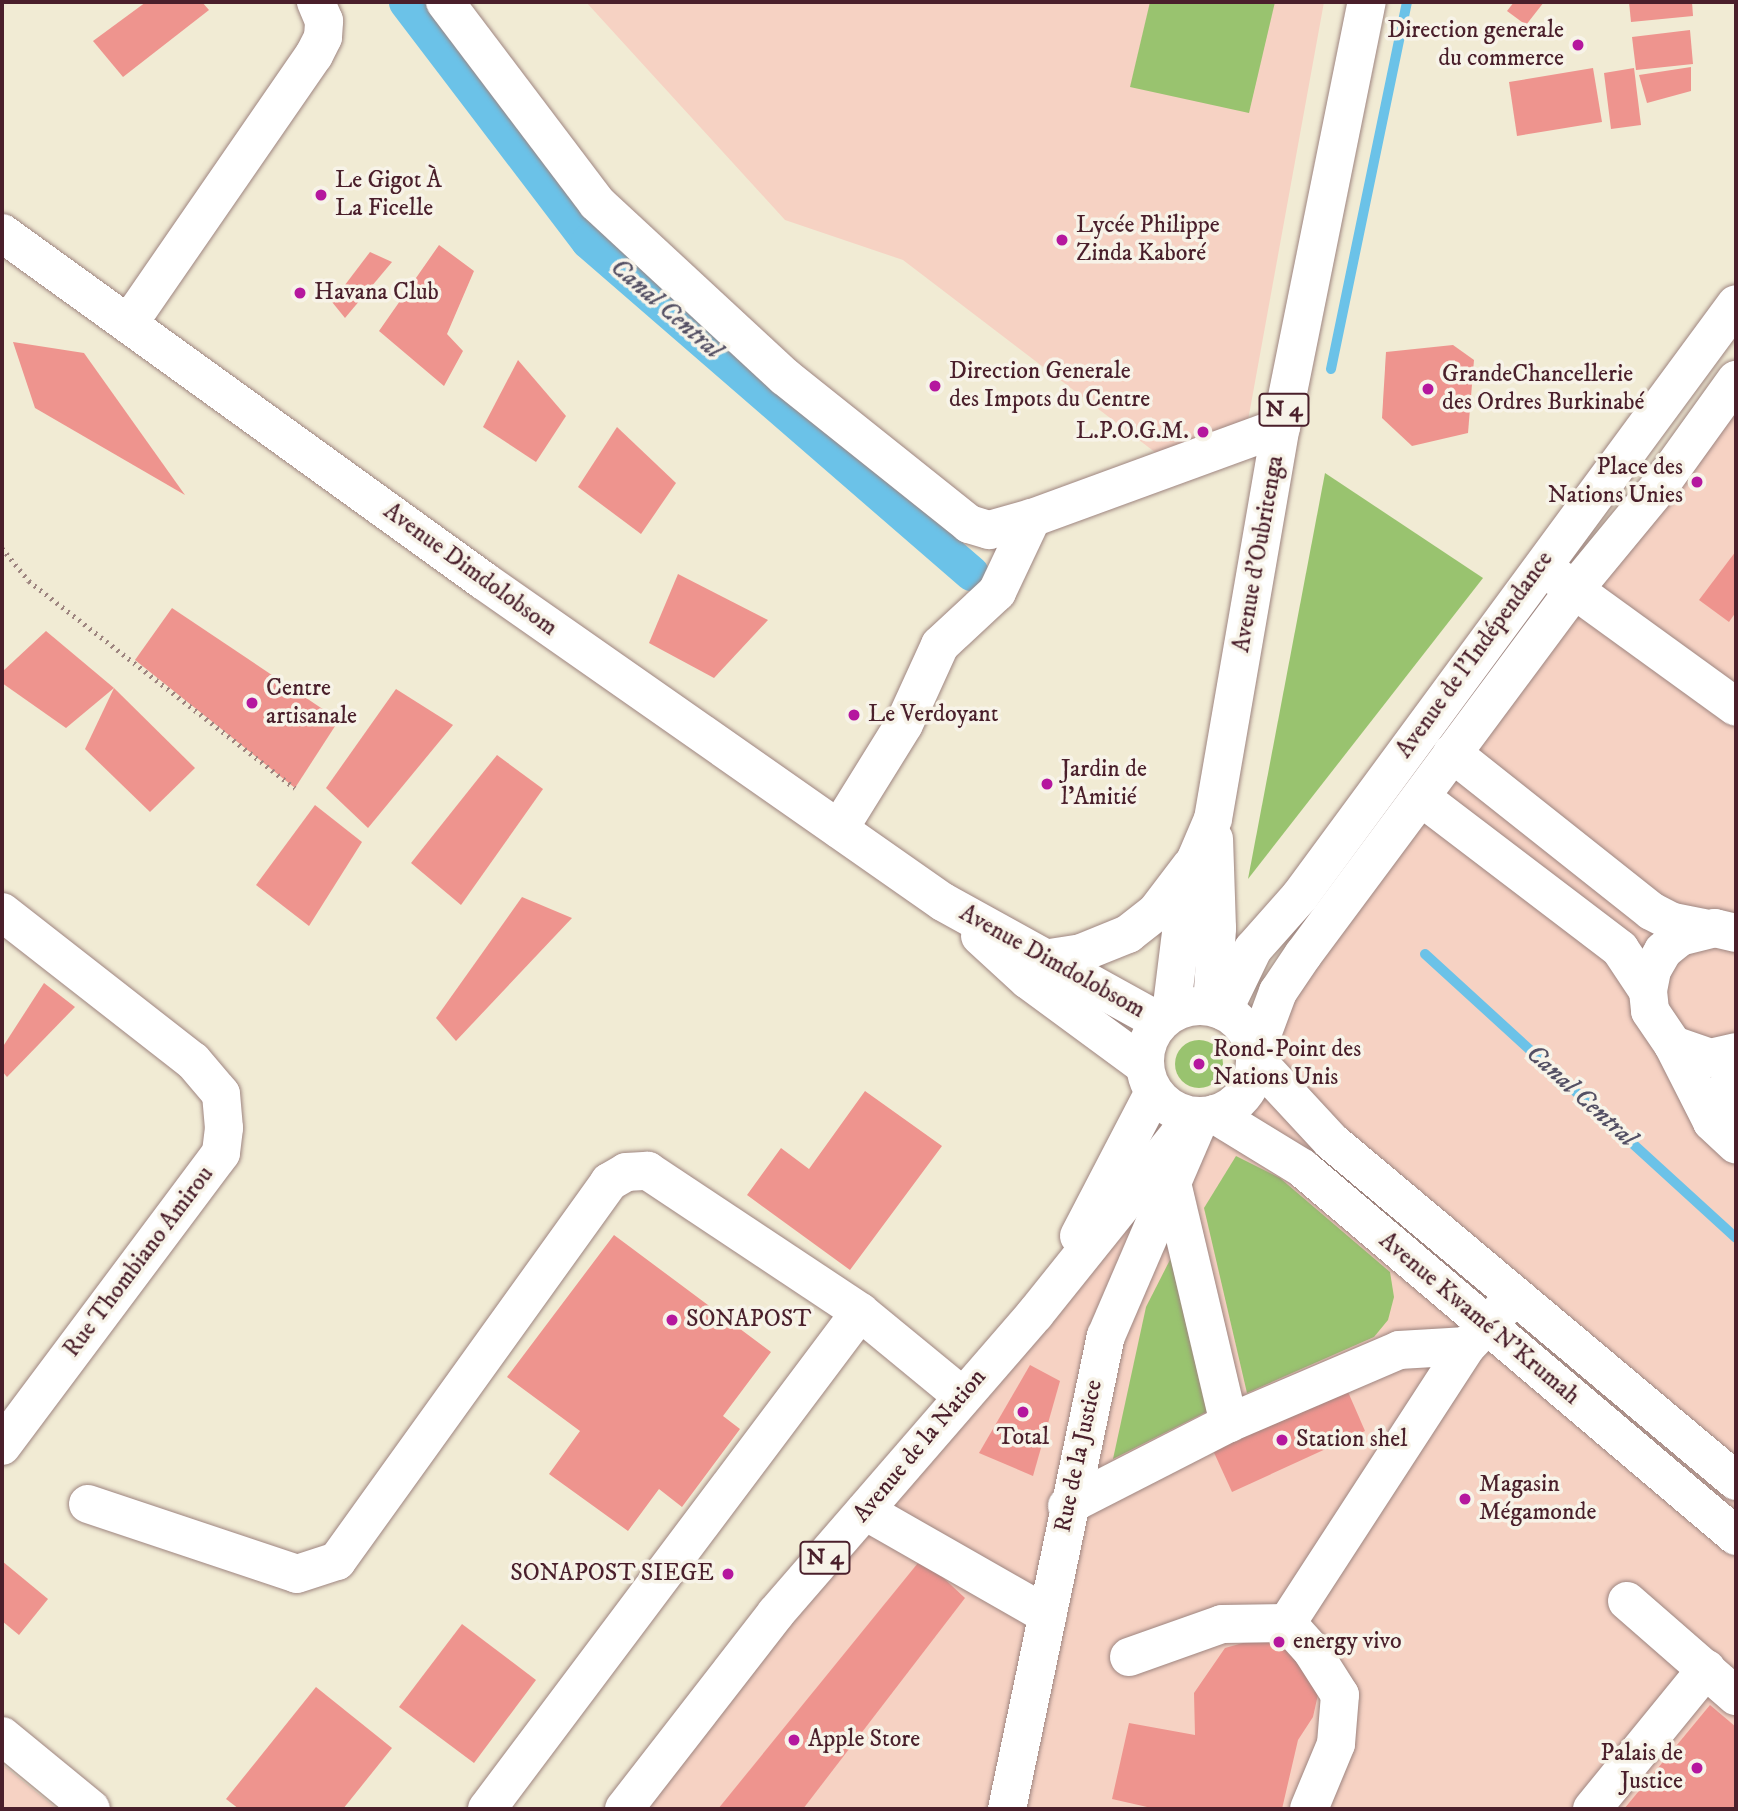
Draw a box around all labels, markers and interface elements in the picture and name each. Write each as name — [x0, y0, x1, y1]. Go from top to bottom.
place label: Direction generale du commerce — [1387, 17, 1564, 73]
marker: Direction generale du commerce — [1570, 37, 1586, 53]
place label: Le Gigot À La Ficelle — [335, 167, 442, 223]
marker: Le Gigot À La Ficelle — [313, 187, 329, 203]
place label: Lycée Philippe Zinda Kaboré — [1076, 212, 1220, 268]
marker: Lycée Philippe Zinda Kaboré — [1054, 232, 1070, 248]
water label: Canal Central — [604, 252, 728, 366]
place label: Havana Club — [314, 279, 439, 307]
marker: Havana Club — [292, 285, 308, 301]
place label: Direction Generale des Impots du Centre — [949, 358, 1150, 414]
place label: GrandeChancellerie des Ordres Burkinabé — [1442, 361, 1645, 417]
marker: Direction Generale des Impots du Centre — [927, 378, 943, 394]
marker: GrandeChancellerie des Ordres Burkinabé — [1420, 381, 1436, 397]
road number: N 4 — [1258, 390, 1310, 430]
place label: L.P.O.G.M. — [1076, 418, 1189, 446]
marker: L.P.O.G.M. — [1195, 424, 1211, 440]
street label: Avenue d'Oubritenga — [1228, 453, 1290, 655]
place label: Place des Nations Unies — [1548, 454, 1683, 510]
marker: Place des Nations Unies — [1689, 474, 1705, 490]
street label: Avenue Dimdolobsom — [378, 497, 562, 643]
street label: Avenue de l'Indépendance — [1390, 546, 1560, 764]
place label: Centre artisanale — [266, 675, 357, 731]
marker: Centre artisanale — [244, 695, 260, 711]
place label: Le Verdoyant — [868, 701, 998, 729]
marker: Le Verdoyant — [846, 707, 862, 723]
place label: Jardin de l'Amitié — [1061, 756, 1147, 812]
marker: Jardin de l'Amitié — [1039, 776, 1055, 792]
street label: Avenue Dimdolobsom — [954, 899, 1150, 1025]
place label: Rond-Point des Nations Unis — [1213, 1036, 1361, 1092]
water label: Canal Central — [1519, 1038, 1643, 1154]
marker: Rond-Point des Nations Unis — [1191, 1056, 1207, 1072]
street label: Rue Thombiano Amirou — [58, 1161, 220, 1363]
street label: Avenue Kwamé N'Krumah — [1373, 1227, 1585, 1411]
place label: SONAPOST — [686, 1306, 811, 1334]
marker: SONAPOST — [664, 1312, 680, 1328]
street label: Avenue de la Nation — [847, 1363, 993, 1529]
street label: Rue de la Justice — [1049, 1377, 1109, 1535]
marker: Total — [1015, 1404, 1031, 1420]
place label: Total — [997, 1424, 1049, 1452]
place label: Station shel — [1296, 1426, 1407, 1454]
marker: Station shel — [1274, 1432, 1290, 1448]
place label: Magasin Mégamonde — [1479, 1471, 1596, 1527]
marker: Magasin Mégamonde — [1457, 1491, 1473, 1507]
road number: N 4 — [799, 1539, 851, 1578]
place label: SONAPOST SIEGE — [510, 1560, 714, 1588]
marker: SONAPOST SIEGE — [720, 1566, 736, 1582]
place label: energy vivo — [1293, 1628, 1402, 1656]
marker: energy vivo — [1271, 1634, 1287, 1650]
place label: Apple Store — [808, 1726, 920, 1754]
marker: Apple Store — [786, 1732, 802, 1748]
place label: Palais de Justice — [1600, 1740, 1683, 1796]
marker: Palais de Justice — [1689, 1760, 1705, 1776]

